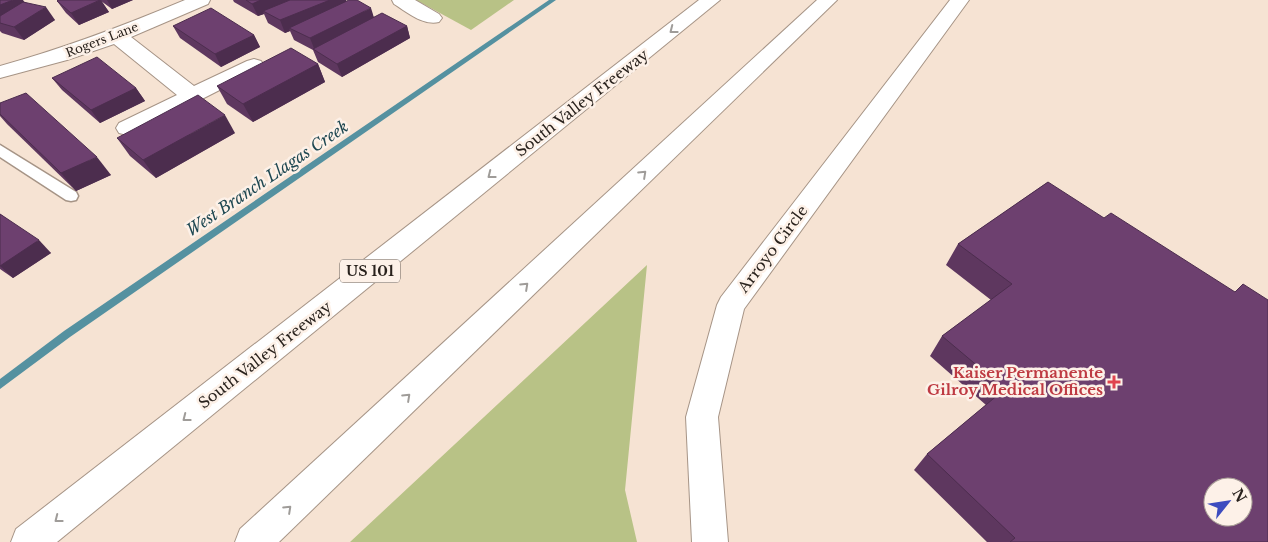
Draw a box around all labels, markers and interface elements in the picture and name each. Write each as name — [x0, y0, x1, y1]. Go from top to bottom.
street label: Rogers Lane — [64, 19, 140, 60]
one-way arrow — [670, 25, 679, 33]
street label: South Valley Freeway — [511, 45, 652, 160]
water label: West Branch Llagas Creek — [182, 116, 352, 240]
one-way arrow — [487, 169, 497, 178]
one-way arrow — [637, 171, 646, 180]
street label: Arroyo Circle — [733, 201, 812, 297]
road number: US 101 — [340, 260, 400, 282]
one-way arrow — [519, 283, 528, 292]
street label: South Valley Freeway — [194, 297, 335, 412]
place label: Kaiser Permanente Gilroy Medical Offices — [927, 363, 1103, 399]
marker: Kaiser Permanente Gilroy Medical Offices — [1107, 375, 1121, 389]
one-way arrow — [401, 394, 410, 403]
one-way arrow — [182, 412, 191, 421]
north arrow — [1203, 477, 1253, 527]
text: N — [1228, 485, 1250, 506]
one-way arrow — [283, 506, 292, 515]
one-way arrow — [55, 513, 64, 522]

